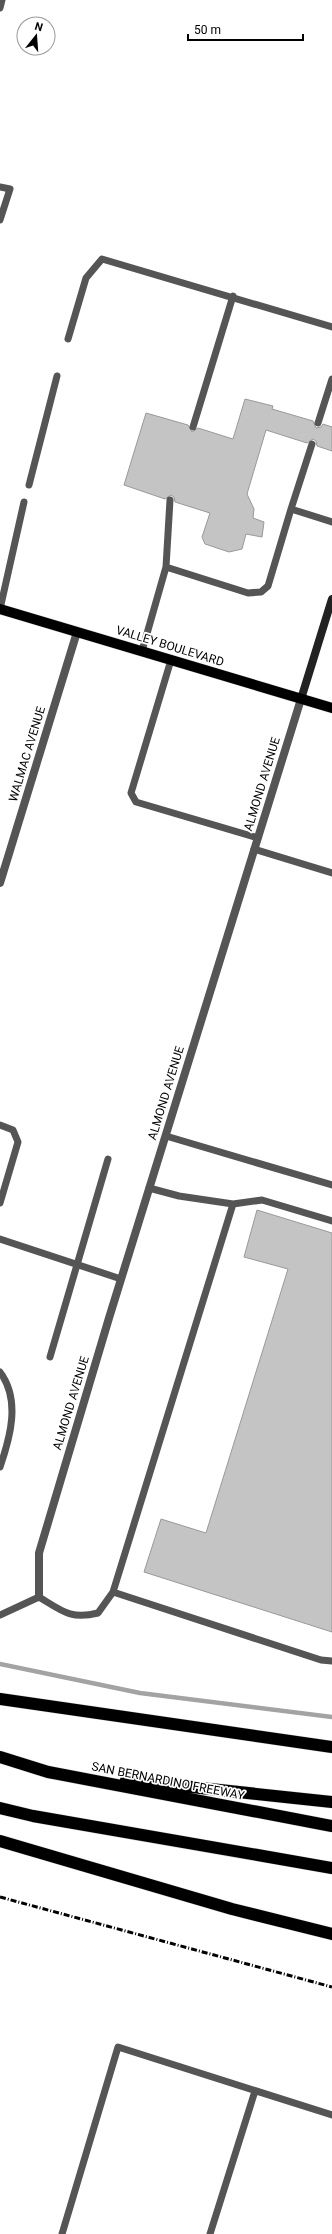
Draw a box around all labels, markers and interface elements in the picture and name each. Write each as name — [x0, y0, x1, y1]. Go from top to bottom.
north arrow — [16, 16, 56, 56]
scale bar — [188, 16, 303, 42]
text: N — [33, 20, 45, 34]
text: 50 m — [194, 23, 221, 37]
street label: VALLEY BOULEVARD — [114, 623, 226, 669]
street label: WALMAC AVENUE — [6, 705, 48, 803]
street label: ALMOND AVENUE — [241, 735, 283, 833]
street label: ALMOND AVENUE — [145, 1044, 187, 1142]
street label: ALMOND AVENUE — [50, 1354, 92, 1452]
street label: SAN BERNARDINO FREEWAY — [90, 1759, 246, 1803]

